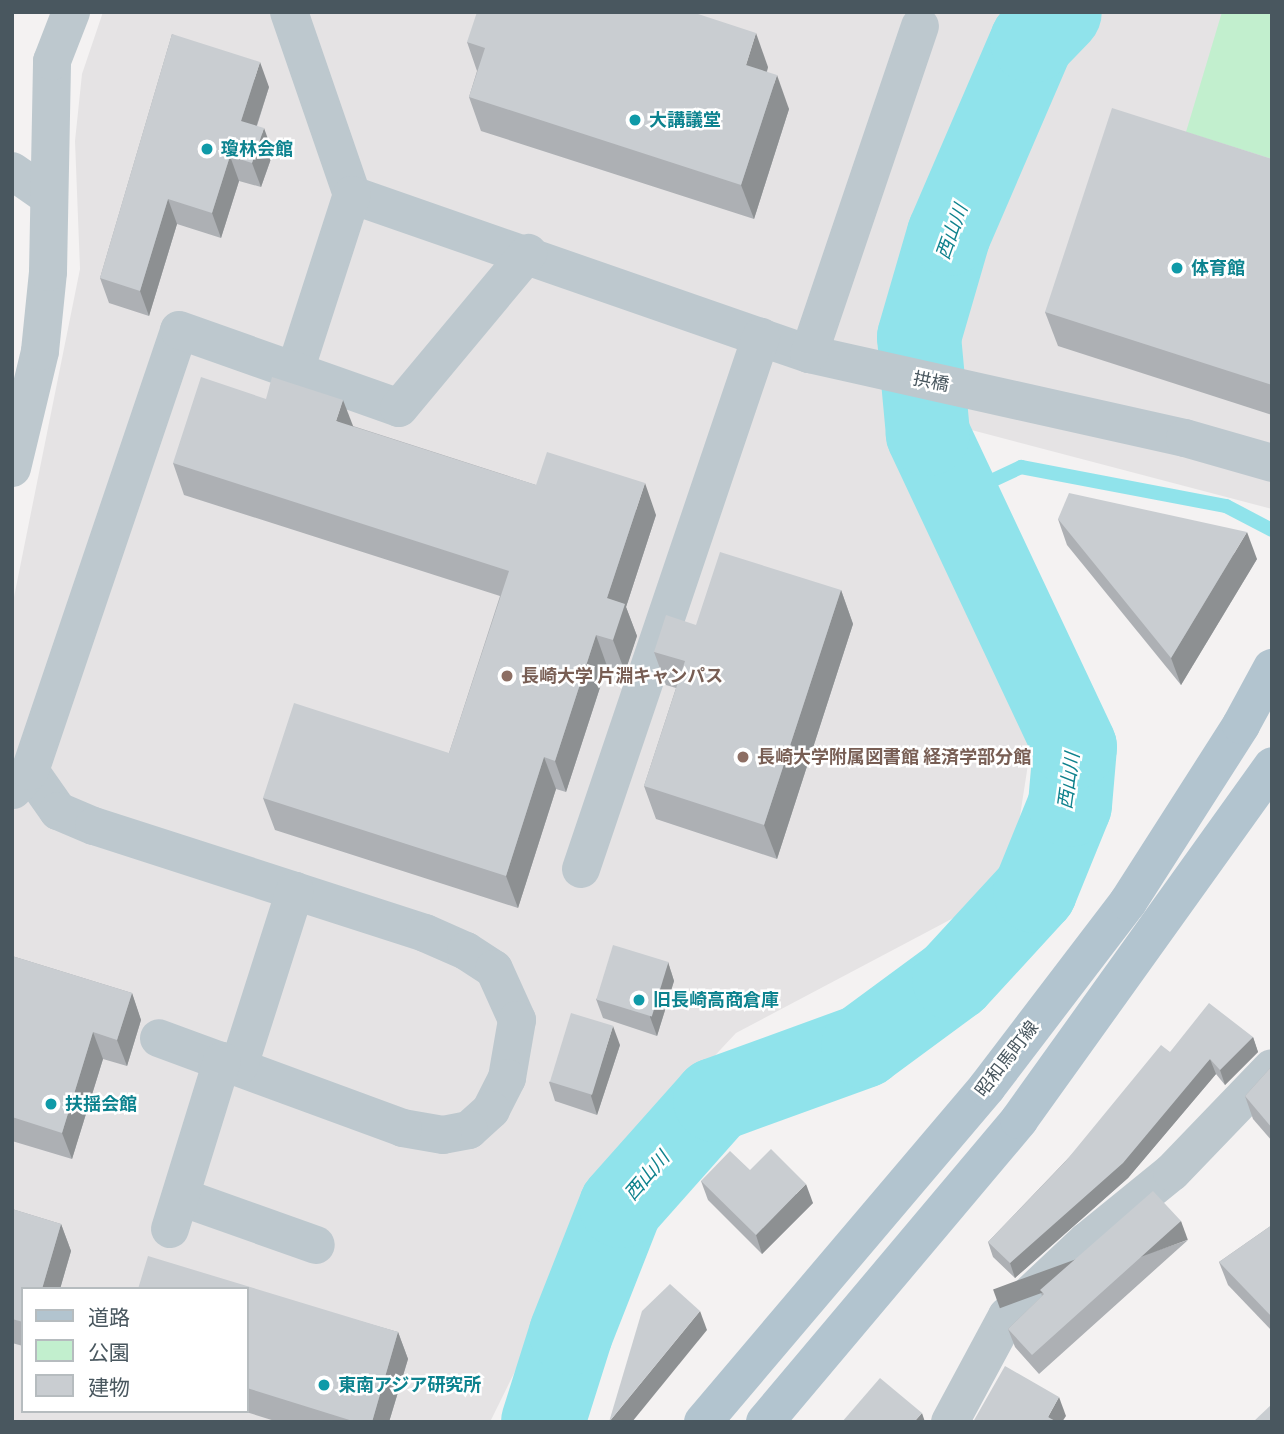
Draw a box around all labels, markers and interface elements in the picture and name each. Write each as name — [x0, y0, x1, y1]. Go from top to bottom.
place label: 大講議堂 — [649, 109, 721, 131]
marker: 大講議堂 — [627, 112, 643, 128]
place label: 瓊林会館 — [221, 138, 293, 160]
marker: 瓊林会館 — [199, 141, 215, 157]
water label: 西山川 — [932, 201, 972, 263]
place label: 体育館 — [1191, 257, 1245, 279]
marker: 体育館 — [1169, 260, 1185, 276]
street label: 拱橋 — [911, 368, 951, 396]
place label: 長崎大学 片淵キャンパス — [521, 665, 723, 687]
marker: 長崎大学 片淵キャンパス — [499, 668, 515, 684]
place label: 長崎大学附属図書館 経済学部分館 — [757, 746, 1031, 768]
marker: 長崎大学附属図書館 経済学部分館 — [735, 749, 751, 765]
water label: 西山川 — [1054, 751, 1084, 811]
place label: 旧長崎高商倉庫 — [653, 989, 779, 1011]
marker: 旧長崎高商倉庫 — [631, 992, 647, 1008]
street label: 昭和馬町線 — [971, 1017, 1043, 1101]
place label: 扶揺会館 — [65, 1093, 137, 1115]
marker: 扶揺会館 — [43, 1096, 59, 1112]
water label: 西山川 — [620, 1147, 674, 1205]
legend — [21, 1287, 248, 1413]
text: 道路 — [88, 1305, 130, 1330]
text: 公園 — [88, 1340, 130, 1365]
place label: 東南アジア研究所 — [338, 1374, 482, 1396]
text: 建物 — [88, 1375, 130, 1400]
marker: 東南アジア研究所 — [316, 1377, 332, 1393]

